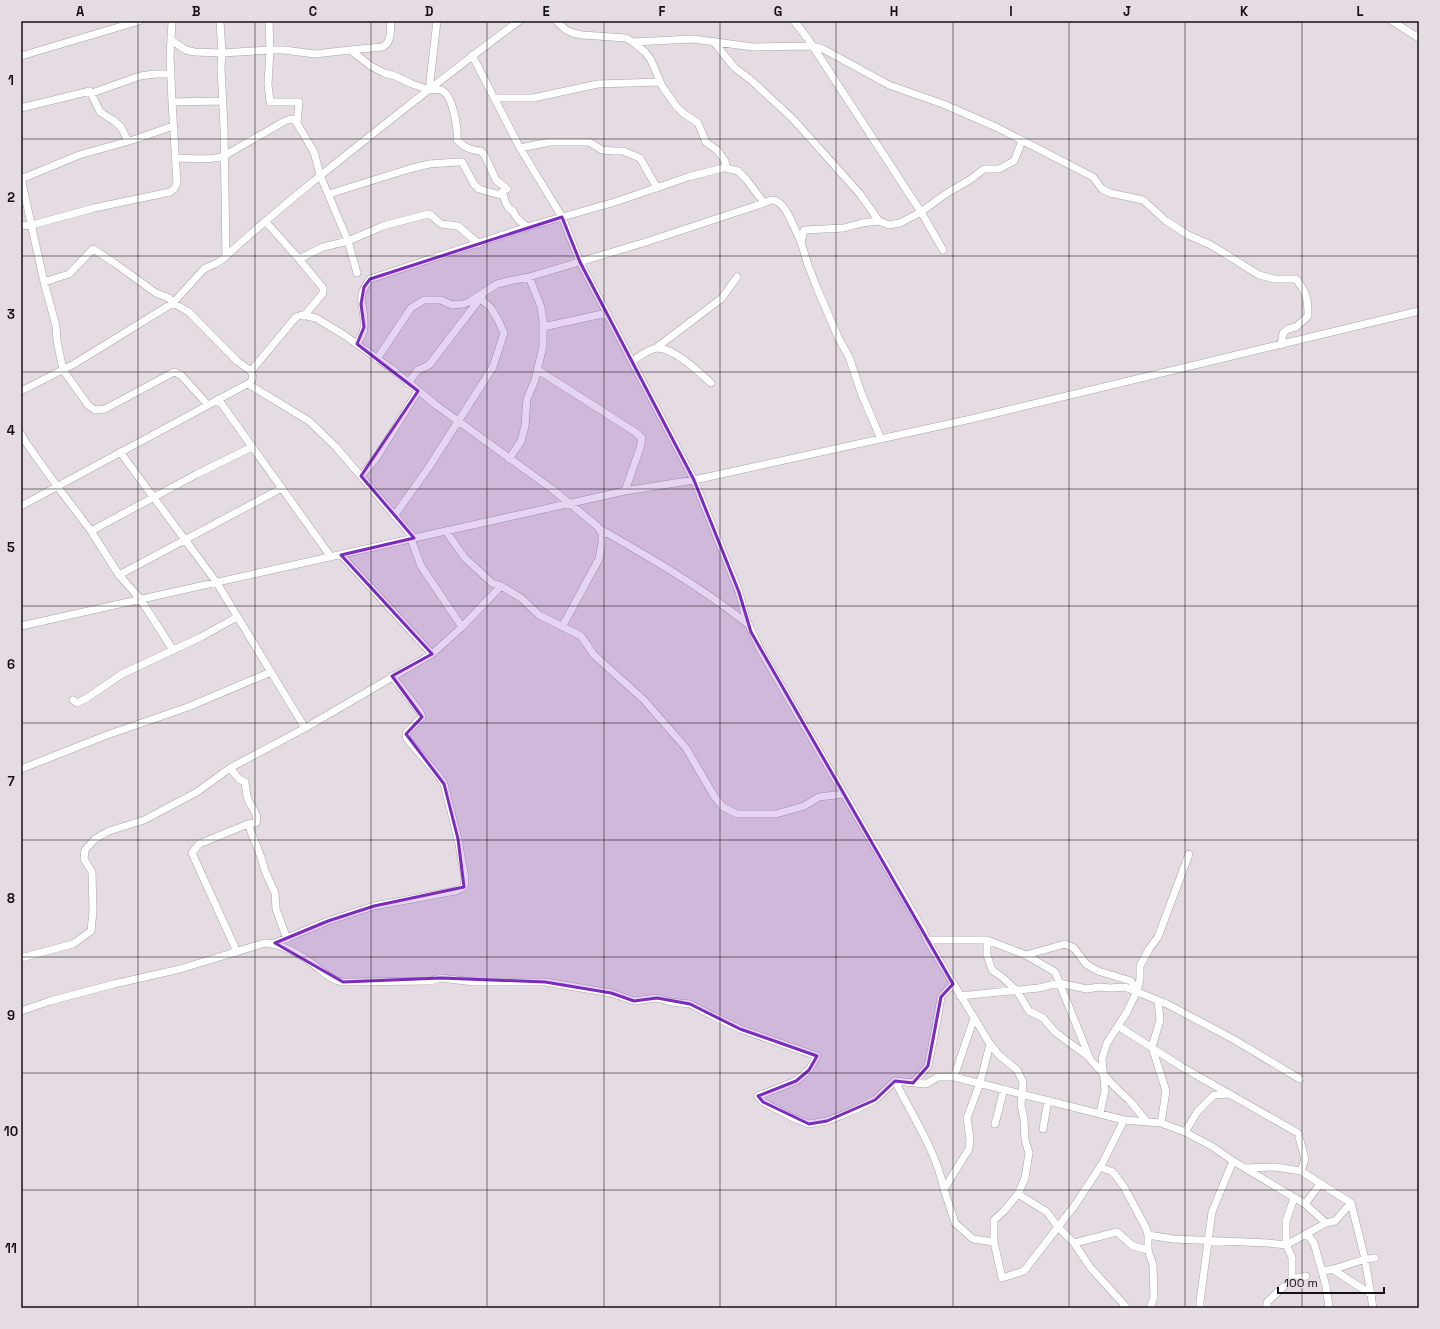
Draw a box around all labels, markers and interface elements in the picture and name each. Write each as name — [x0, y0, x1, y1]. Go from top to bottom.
text: A — [76, 3, 85, 20]
text: B — [192, 3, 201, 20]
text: C — [309, 3, 317, 20]
text: D — [425, 3, 434, 20]
text: E — [542, 3, 550, 20]
text: F — [659, 3, 666, 20]
text: G — [774, 3, 782, 20]
text: H — [890, 3, 898, 20]
text: I — [1009, 3, 1013, 20]
text: J — [1123, 3, 1131, 20]
text: K — [1240, 3, 1249, 20]
text: L — [1356, 3, 1364, 20]
text: 1 — [8, 72, 14, 89]
text: 2 — [7, 189, 15, 206]
text: 3 — [7, 306, 15, 323]
text: 4 — [7, 422, 15, 439]
text: 5 — [7, 539, 15, 556]
text: 6 — [7, 656, 15, 673]
text: 7 — [7, 773, 15, 790]
text: 8 — [7, 890, 15, 907]
text: 9 — [7, 1007, 15, 1024]
text: 10 — [4, 1123, 18, 1140]
text: 11 — [5, 1240, 17, 1257]
scale bar — [1278, 1269, 1384, 1295]
text: 100 m — [1284, 1275, 1318, 1291]

